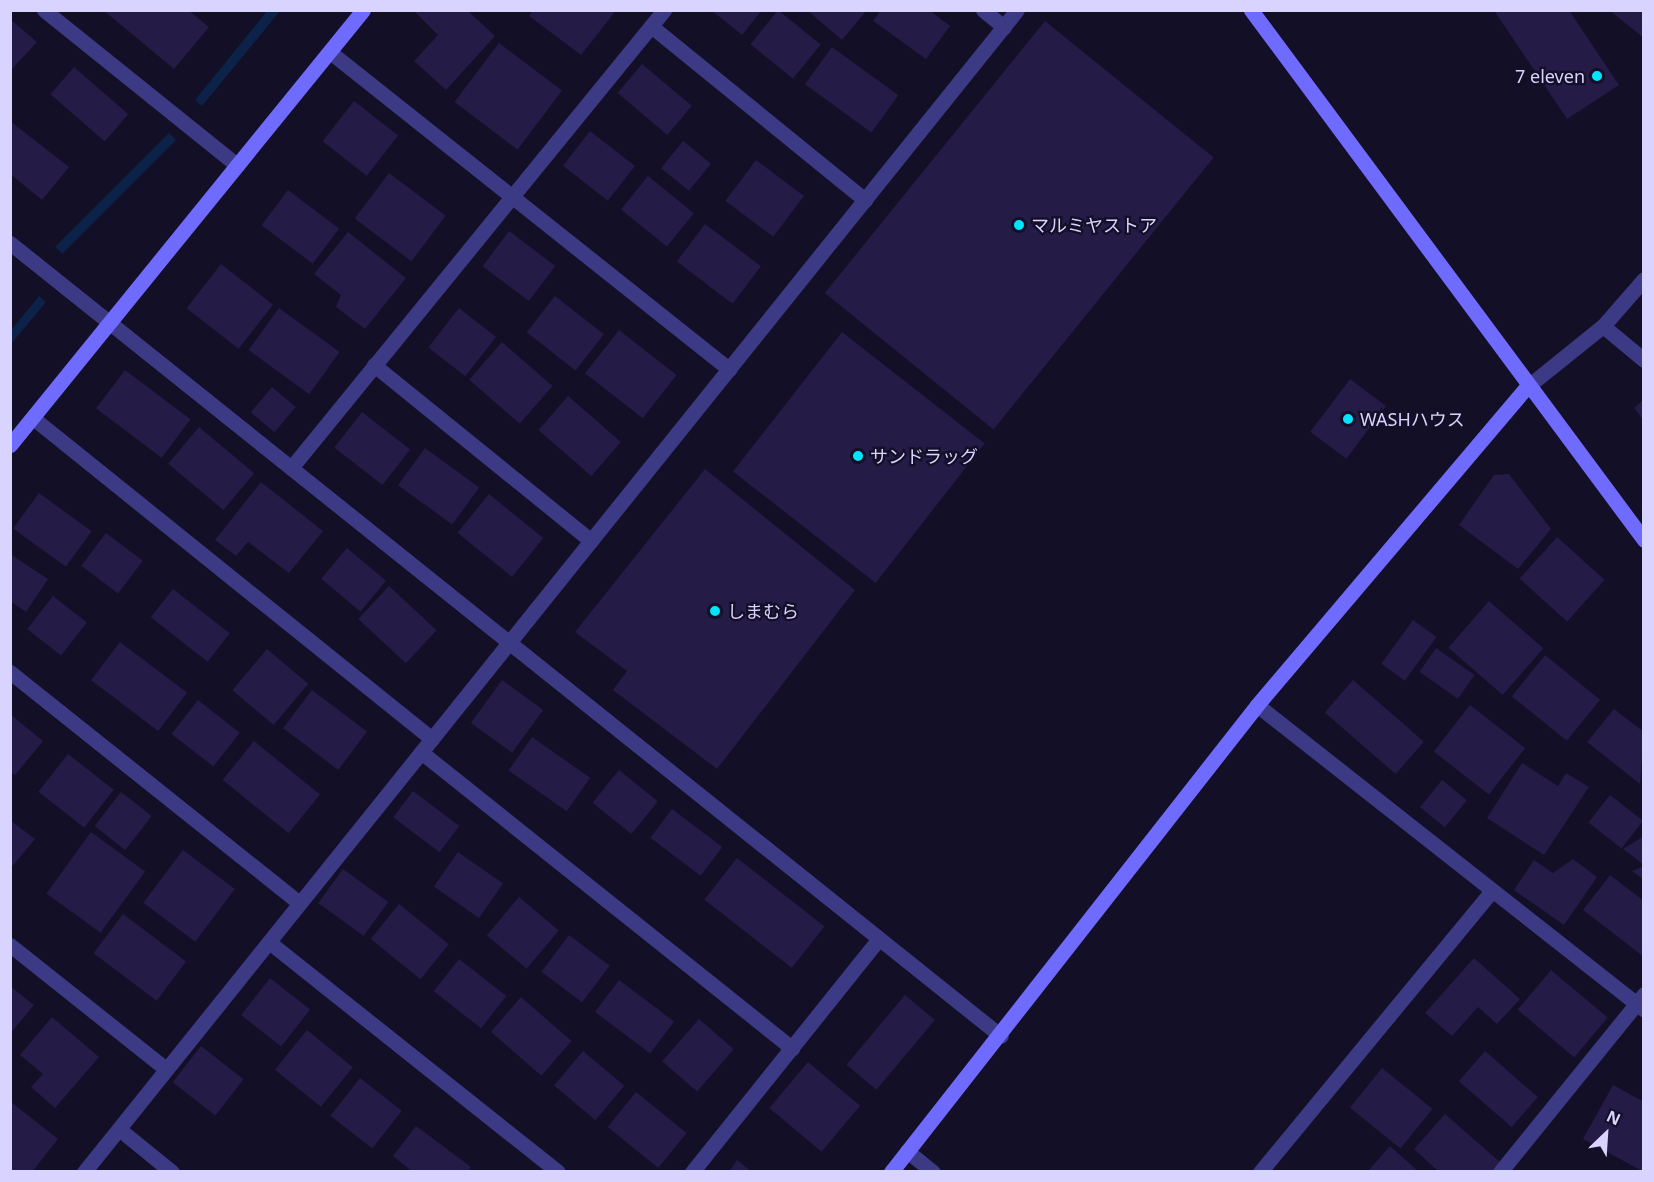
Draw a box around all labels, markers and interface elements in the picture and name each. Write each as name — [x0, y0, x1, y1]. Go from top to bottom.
place label: 7 eleven — [1515, 65, 1585, 87]
marker: 7 eleven — [1590, 69, 1604, 83]
place label: マルミヤストア — [1031, 214, 1157, 236]
marker: マルミヤストア — [1012, 218, 1026, 232]
place label: WASHハウス — [1360, 408, 1465, 430]
marker: WASHハウス — [1341, 412, 1355, 426]
place label: サンドラッグ — [870, 445, 978, 467]
marker: サンドラッグ — [851, 449, 865, 463]
place label: しまむら — [727, 600, 799, 622]
marker: しまむら — [708, 604, 722, 618]
north arrow — [1576, 1104, 1636, 1164]
text: N — [1603, 1105, 1624, 1130]

